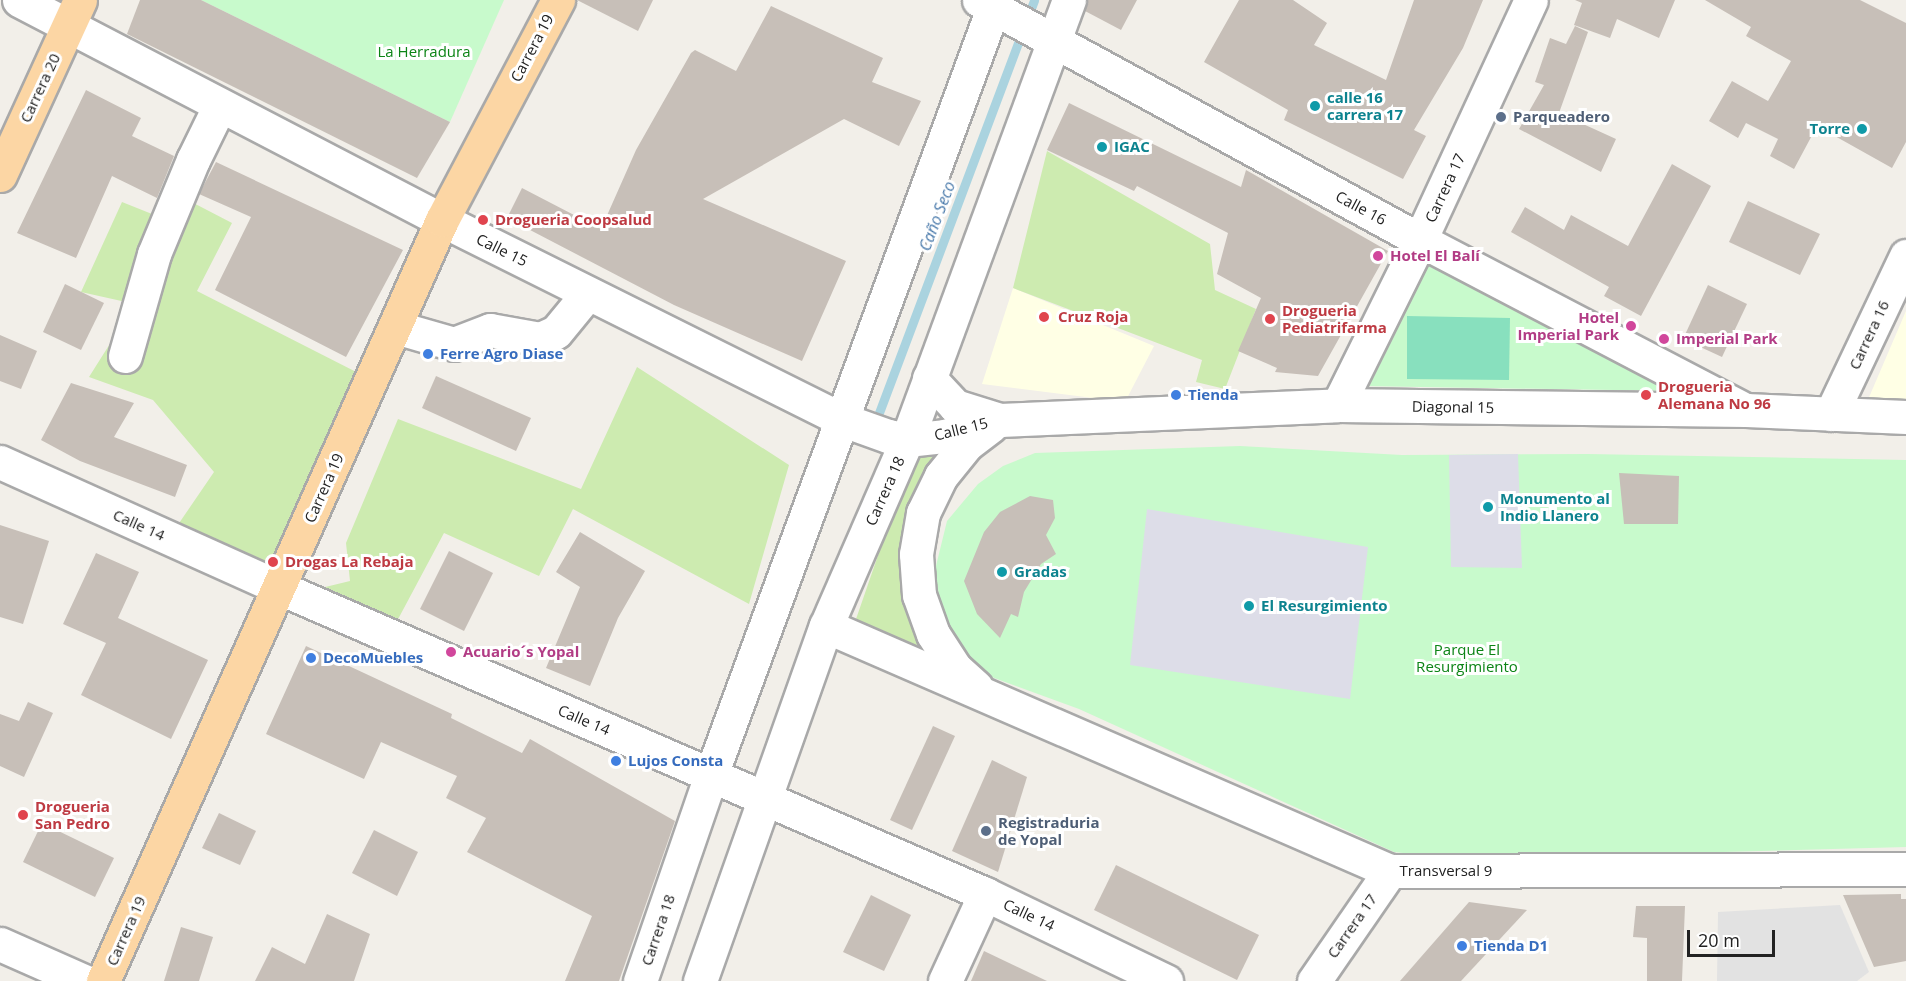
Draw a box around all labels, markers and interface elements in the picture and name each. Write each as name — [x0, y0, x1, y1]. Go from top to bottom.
street label: Carrera 19 — [507, 11, 557, 85]
park label: La Herradura — [378, 43, 470, 61]
street label: Carrera 20 — [16, 51, 64, 125]
place label: calle 16 carrera 17 — [1327, 88, 1403, 123]
marker: calle 16 carrera 17 — [1308, 99, 1322, 113]
place label: Parqueadero — [1513, 108, 1610, 126]
marker: Parqueadero — [1494, 110, 1508, 124]
place label: Torre — [1810, 120, 1850, 138]
marker: Torre — [1855, 122, 1869, 136]
place label: IGAC — [1114, 138, 1150, 156]
marker: IGAC — [1095, 140, 1109, 154]
street label: Carrera 17 — [1421, 151, 1469, 225]
water label: Caño Seco — [915, 178, 959, 254]
street label: Calle 16 — [1333, 187, 1389, 229]
place label: Drogueria Coopsalud — [495, 211, 652, 229]
marker: Drogueria Coopsalud — [476, 213, 490, 227]
street label: Calle 15 — [473, 230, 531, 270]
place label: Hotel El Balí — [1390, 247, 1480, 265]
marker: Hotel El Balí — [1371, 249, 1385, 263]
street label: Carrera 16 — [1845, 298, 1893, 372]
place label: Drogueria Pediatrifarma — [1282, 301, 1387, 336]
marker: Cruz Roja — [1035, 308, 1053, 326]
place label: Cruz Roja — [1058, 308, 1128, 326]
place label: Hotel Imperial Park — [1517, 308, 1619, 343]
marker: Drogueria Pediatrifarma — [1263, 312, 1277, 326]
marker: Hotel Imperial Park — [1624, 319, 1638, 333]
place label: Imperial Park — [1676, 330, 1778, 348]
marker: Imperial Park — [1657, 332, 1671, 346]
place label: Ferre Agro Diase — [440, 345, 563, 363]
marker: Ferre Agro Diase — [421, 347, 435, 361]
place label: Drogueria Alemana No 96 — [1658, 377, 1771, 412]
place label: Tienda — [1188, 386, 1239, 404]
marker: Tienda — [1169, 388, 1183, 402]
marker: Drogueria Alemana No 96 — [1639, 388, 1653, 402]
street label: Diagonal 15 — [1412, 397, 1494, 417]
street label: Calle 15 — [932, 414, 990, 444]
street label: Carrera 19 — [301, 451, 347, 525]
street label: Carrera 18 — [862, 454, 908, 528]
place label: Monumento al Indio Llanero — [1500, 489, 1610, 524]
marker: Monumento al Indio Llanero — [1481, 500, 1495, 514]
street label: Calle 14 — [110, 506, 168, 544]
place label: Drogas La Rebaja — [285, 553, 413, 571]
marker: Drogas La Rebaja — [266, 555, 280, 569]
place label: Gradas — [1014, 563, 1067, 581]
marker: Gradas — [995, 565, 1009, 579]
place label: El Resurgimiento — [1261, 597, 1388, 615]
marker: El Resurgimiento — [1242, 599, 1256, 613]
park label: Parque El Resurgimiento — [1416, 640, 1518, 675]
place label: Acuario´s Yopal — [463, 643, 579, 661]
marker: Acuario´s Yopal — [444, 645, 458, 659]
place label: DecoMuebles — [323, 649, 423, 667]
marker: DecoMuebles — [304, 651, 318, 665]
street label: Calle 14 — [555, 701, 613, 739]
place label: Lujos Consta — [628, 752, 723, 770]
marker: Lujos Consta — [609, 754, 623, 768]
place label: Drogueria San Pedro — [35, 797, 110, 832]
marker: Drogueria San Pedro — [16, 808, 30, 822]
place label: Registraduria de Yopal — [998, 813, 1099, 848]
marker: Registraduria de Yopal — [979, 824, 993, 838]
street label: Transversal 9 — [1400, 862, 1492, 880]
street label: Carrera 17 — [1323, 891, 1381, 961]
street label: Carrera 18 — [637, 892, 679, 968]
street label: Carrera 19 — [103, 894, 149, 968]
street label: Calle 14 — [1000, 895, 1058, 935]
scale bar — [1690, 918, 1778, 956]
text: 20 m — [1698, 928, 1740, 952]
place label: Tienda D1 — [1474, 937, 1548, 955]
marker: Tienda D1 — [1455, 939, 1469, 953]

